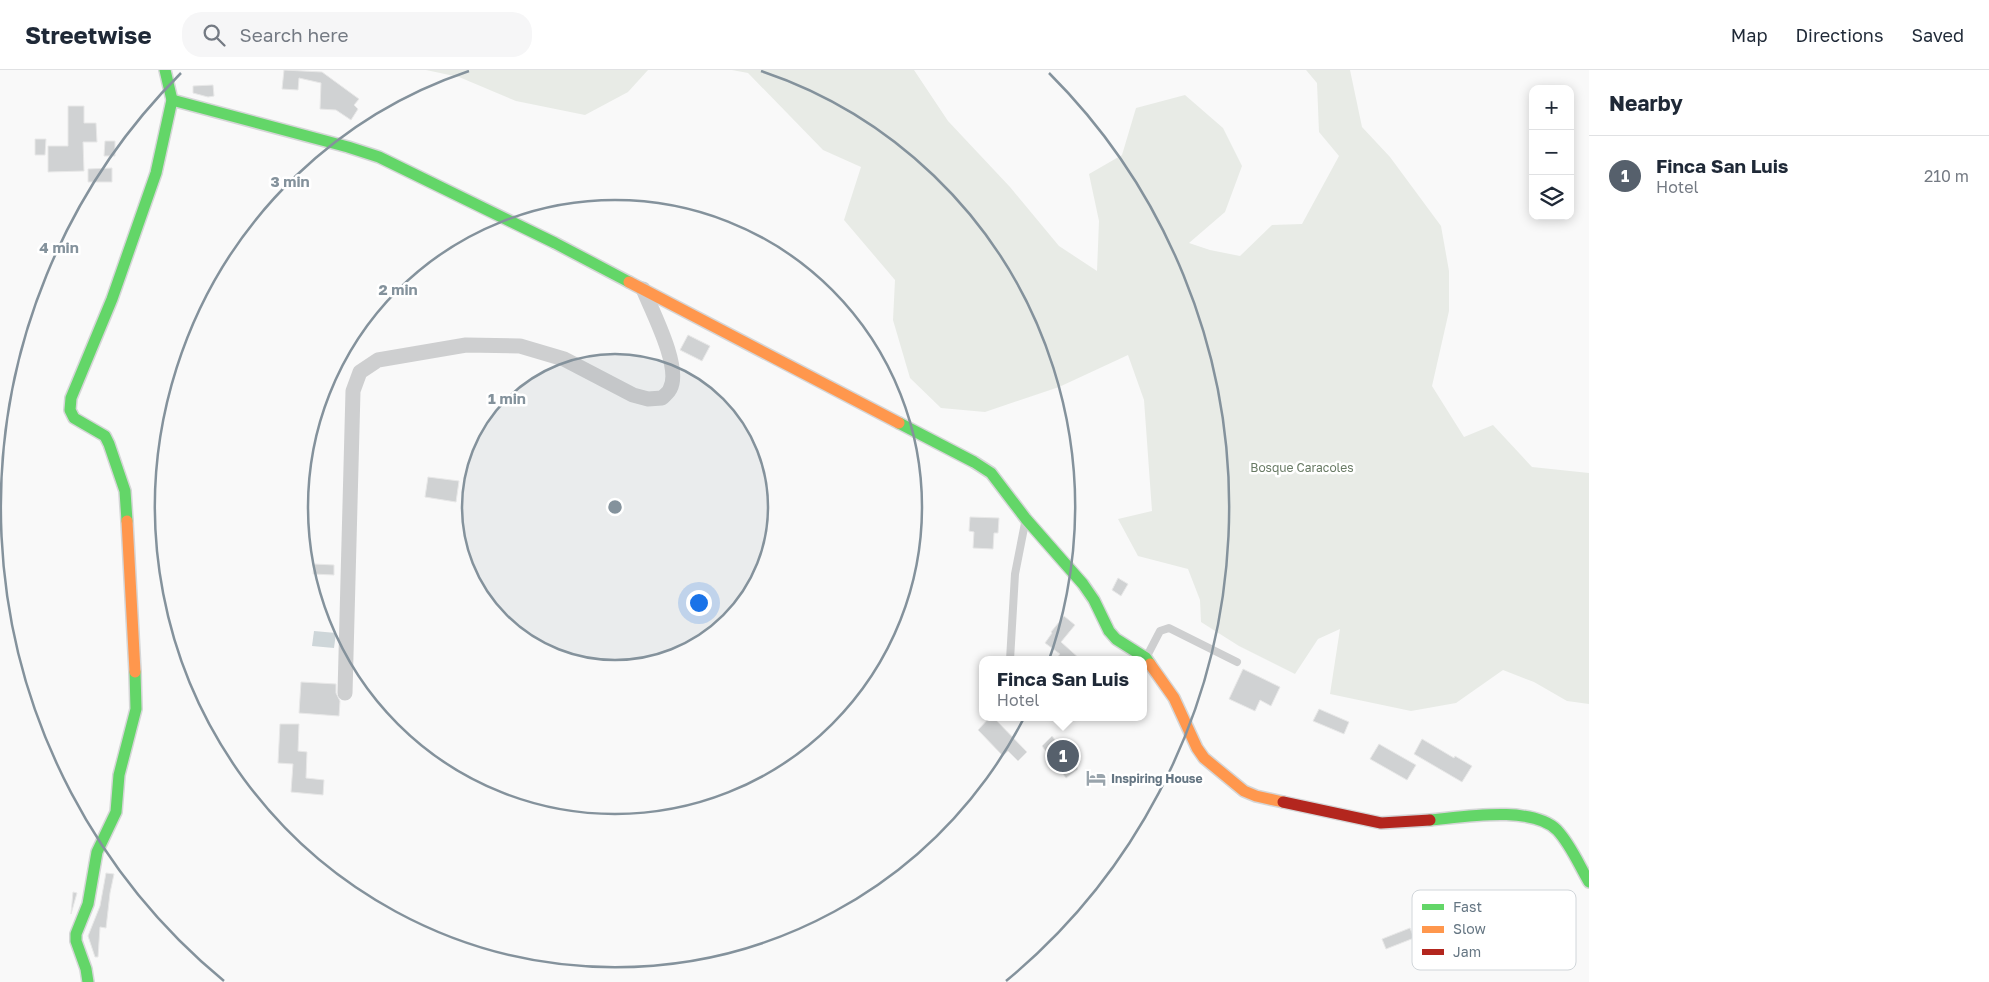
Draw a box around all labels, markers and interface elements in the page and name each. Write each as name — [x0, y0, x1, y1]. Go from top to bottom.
search box — [182, 12, 532, 57]
text: Streetwise — [25, 20, 152, 49]
icon: search — [200, 21, 228, 49]
text: Search here — [240, 23, 348, 46]
text: Map — [1731, 24, 1767, 46]
text: Directions — [1795, 24, 1883, 46]
text: Saved — [1911, 24, 1964, 46]
map controls — [1529, 85, 1574, 220]
button: + — [1529, 85, 1574, 130]
text: Nearby — [1609, 90, 1683, 116]
button: − — [1529, 130, 1574, 175]
text: Finca San Luis — [1656, 154, 1789, 177]
text: 1 — [1621, 166, 1629, 186]
text: 210 m — [1924, 166, 1969, 186]
text: 3 min — [270, 172, 310, 190]
button: layers — [1529, 175, 1574, 220]
text: Hotel — [1656, 177, 1699, 197]
text: 4 min — [39, 238, 79, 256]
text: 2 min — [378, 280, 418, 298]
text: 1 min — [488, 389, 526, 407]
park label: Bosque Caracoles — [1250, 460, 1354, 475]
centre of rings — [606, 498, 624, 516]
your location — [686, 590, 712, 616]
popup — [979, 656, 1147, 721]
text: Finca San Luis — [997, 667, 1129, 690]
text: Hotel — [997, 690, 1039, 710]
pin: 1 — [1047, 737, 1079, 775]
hotel icon: Inspiring House — [1085, 767, 1107, 789]
place label: Inspiring House — [1111, 771, 1203, 786]
legend — [1412, 890, 1576, 970]
text: Fast — [1453, 898, 1482, 915]
text: Slow — [1453, 920, 1486, 937]
text: Jam — [1453, 943, 1481, 960]

